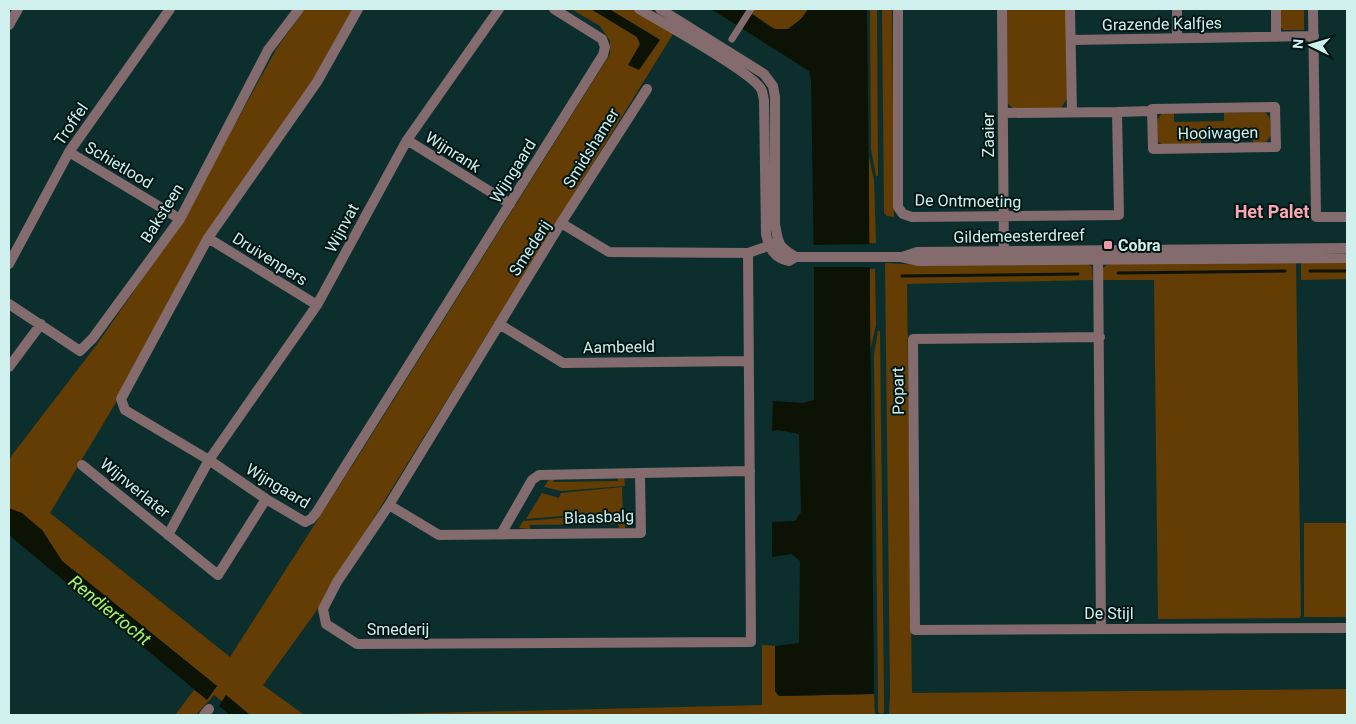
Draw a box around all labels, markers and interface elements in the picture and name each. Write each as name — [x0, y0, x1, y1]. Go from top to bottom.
street label: Grazende Kalfjes — [1102, 13, 1222, 35]
north arrow — [1286, 20, 1336, 70]
text: N — [1290, 38, 1306, 49]
street label: Troffel — [50, 99, 92, 149]
street label: Smidshamer — [559, 104, 623, 191]
street label: Zaaier — [979, 112, 998, 157]
street label: Hooiwagen — [1178, 123, 1258, 143]
street label: Wijnrank — [422, 128, 485, 177]
street label: Wijngaard — [486, 136, 540, 206]
street label: Schietlood — [82, 137, 156, 193]
street label: Baksteen — [136, 180, 188, 246]
street label: De Ontmoeting — [915, 191, 1021, 211]
street label: Wijnvat — [321, 200, 363, 256]
district label: Het Palet — [1235, 201, 1309, 222]
street label: Smederij — [505, 217, 555, 279]
street label: Gildemeesterdreef — [953, 225, 1085, 247]
street label: Druivenpers — [229, 228, 311, 290]
place label: Cobra — [1118, 236, 1161, 255]
marker: Cobra — [1102, 239, 1114, 251]
street label: Aambeeld — [583, 337, 655, 357]
street label: Popart — [888, 367, 908, 415]
street label: Wijnverlater — [96, 454, 174, 522]
street label: Wijngaard — [242, 459, 314, 513]
street label: Blaasbalg — [564, 506, 634, 528]
water label: Rendiertocht — [65, 571, 155, 650]
street label: De Stijl — [1084, 604, 1134, 623]
street label: Smederij — [367, 620, 429, 639]

